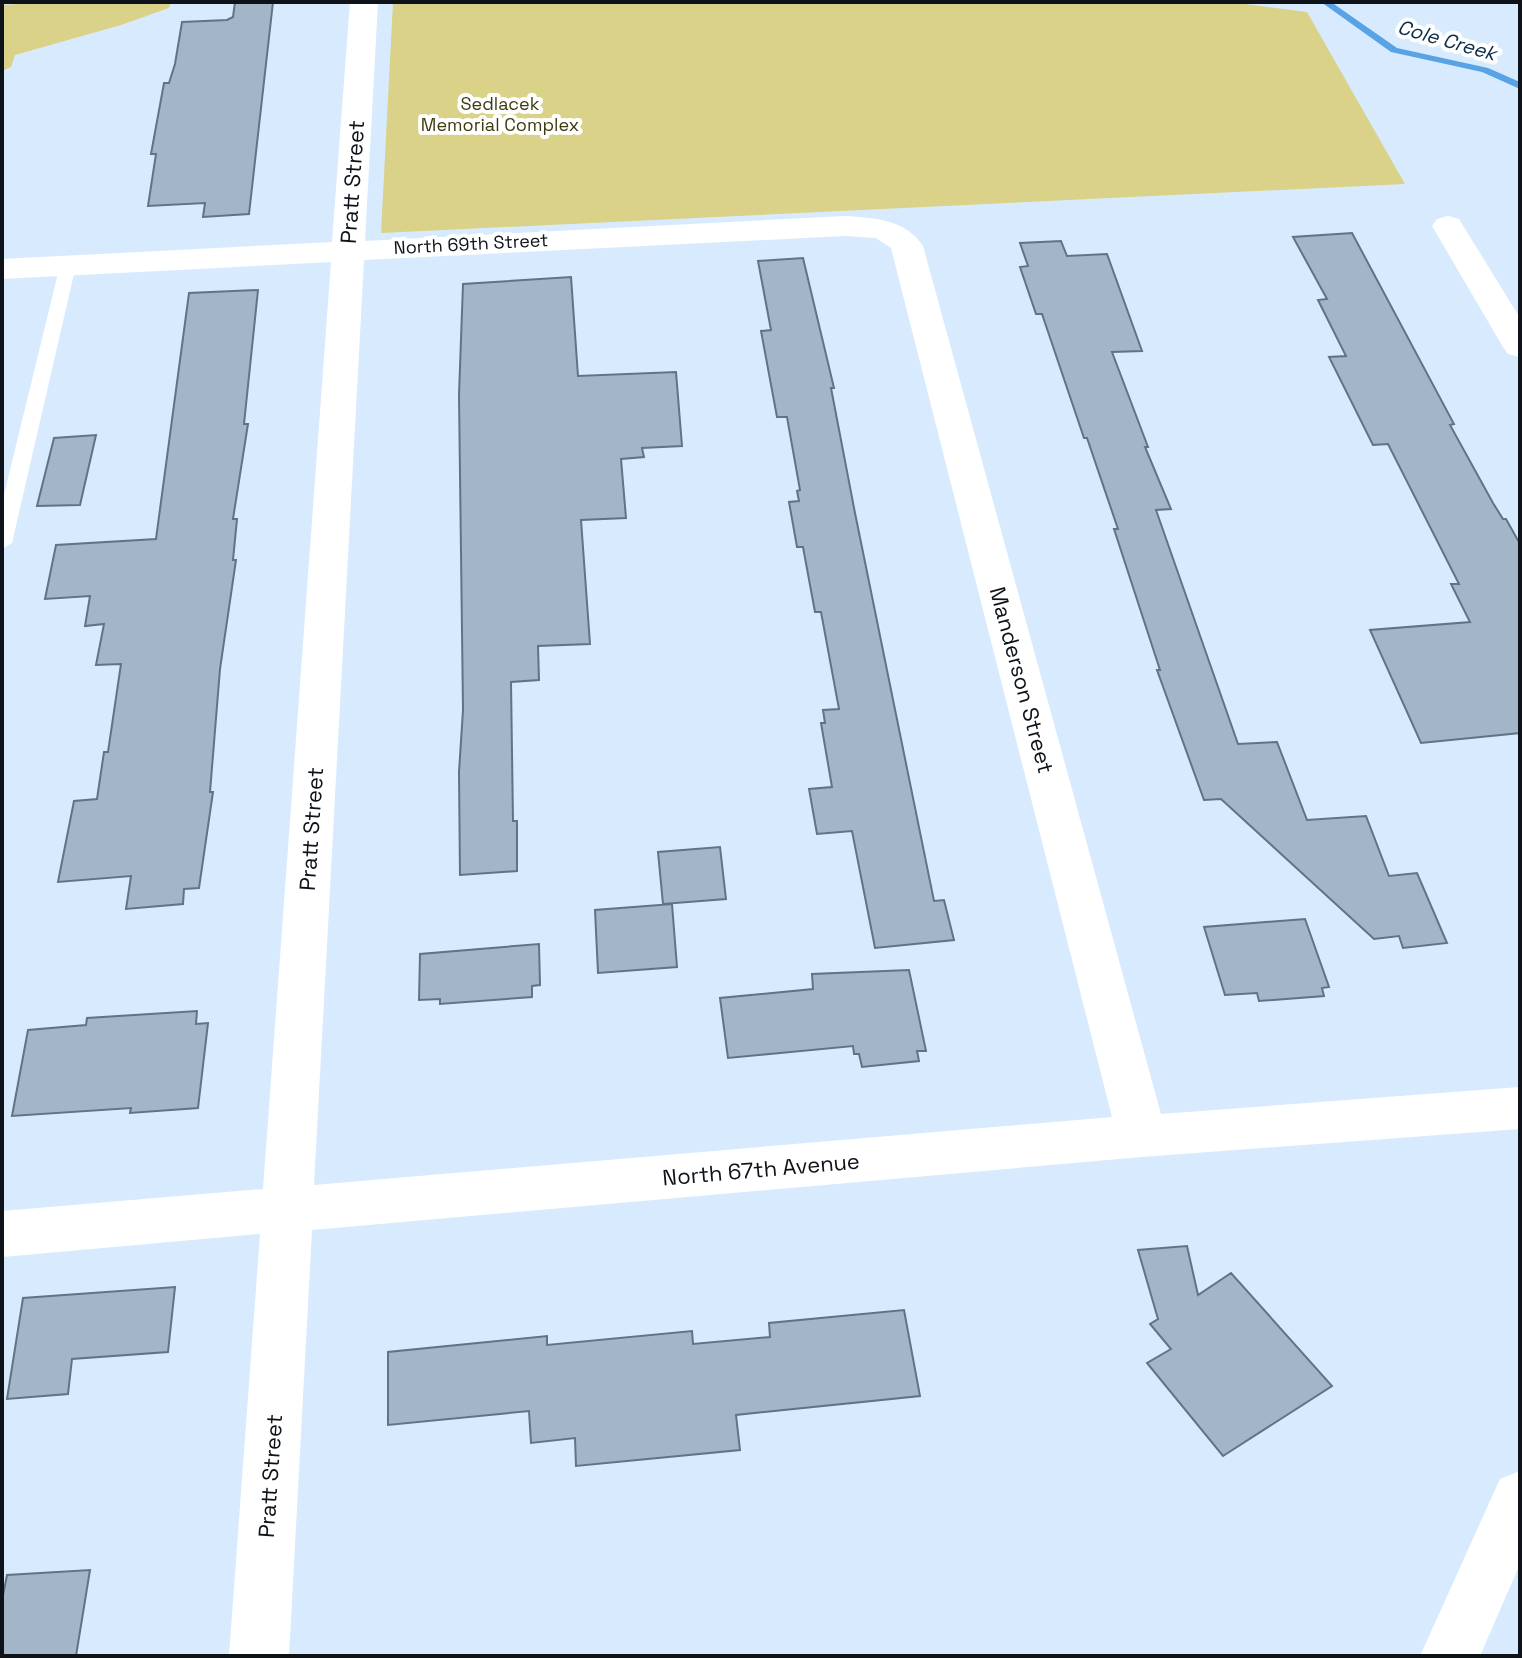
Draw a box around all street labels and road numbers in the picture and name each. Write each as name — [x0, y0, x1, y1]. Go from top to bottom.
street label: Pratt Street — [334, 119, 370, 245]
street label: North 69th Street — [393, 228, 549, 259]
street label: Manderson Street — [984, 584, 1060, 776]
street label: Pratt Street — [293, 766, 329, 892]
street label: North 67th Avenue — [661, 1146, 861, 1192]
street label: Pratt Street — [252, 1413, 288, 1539]

